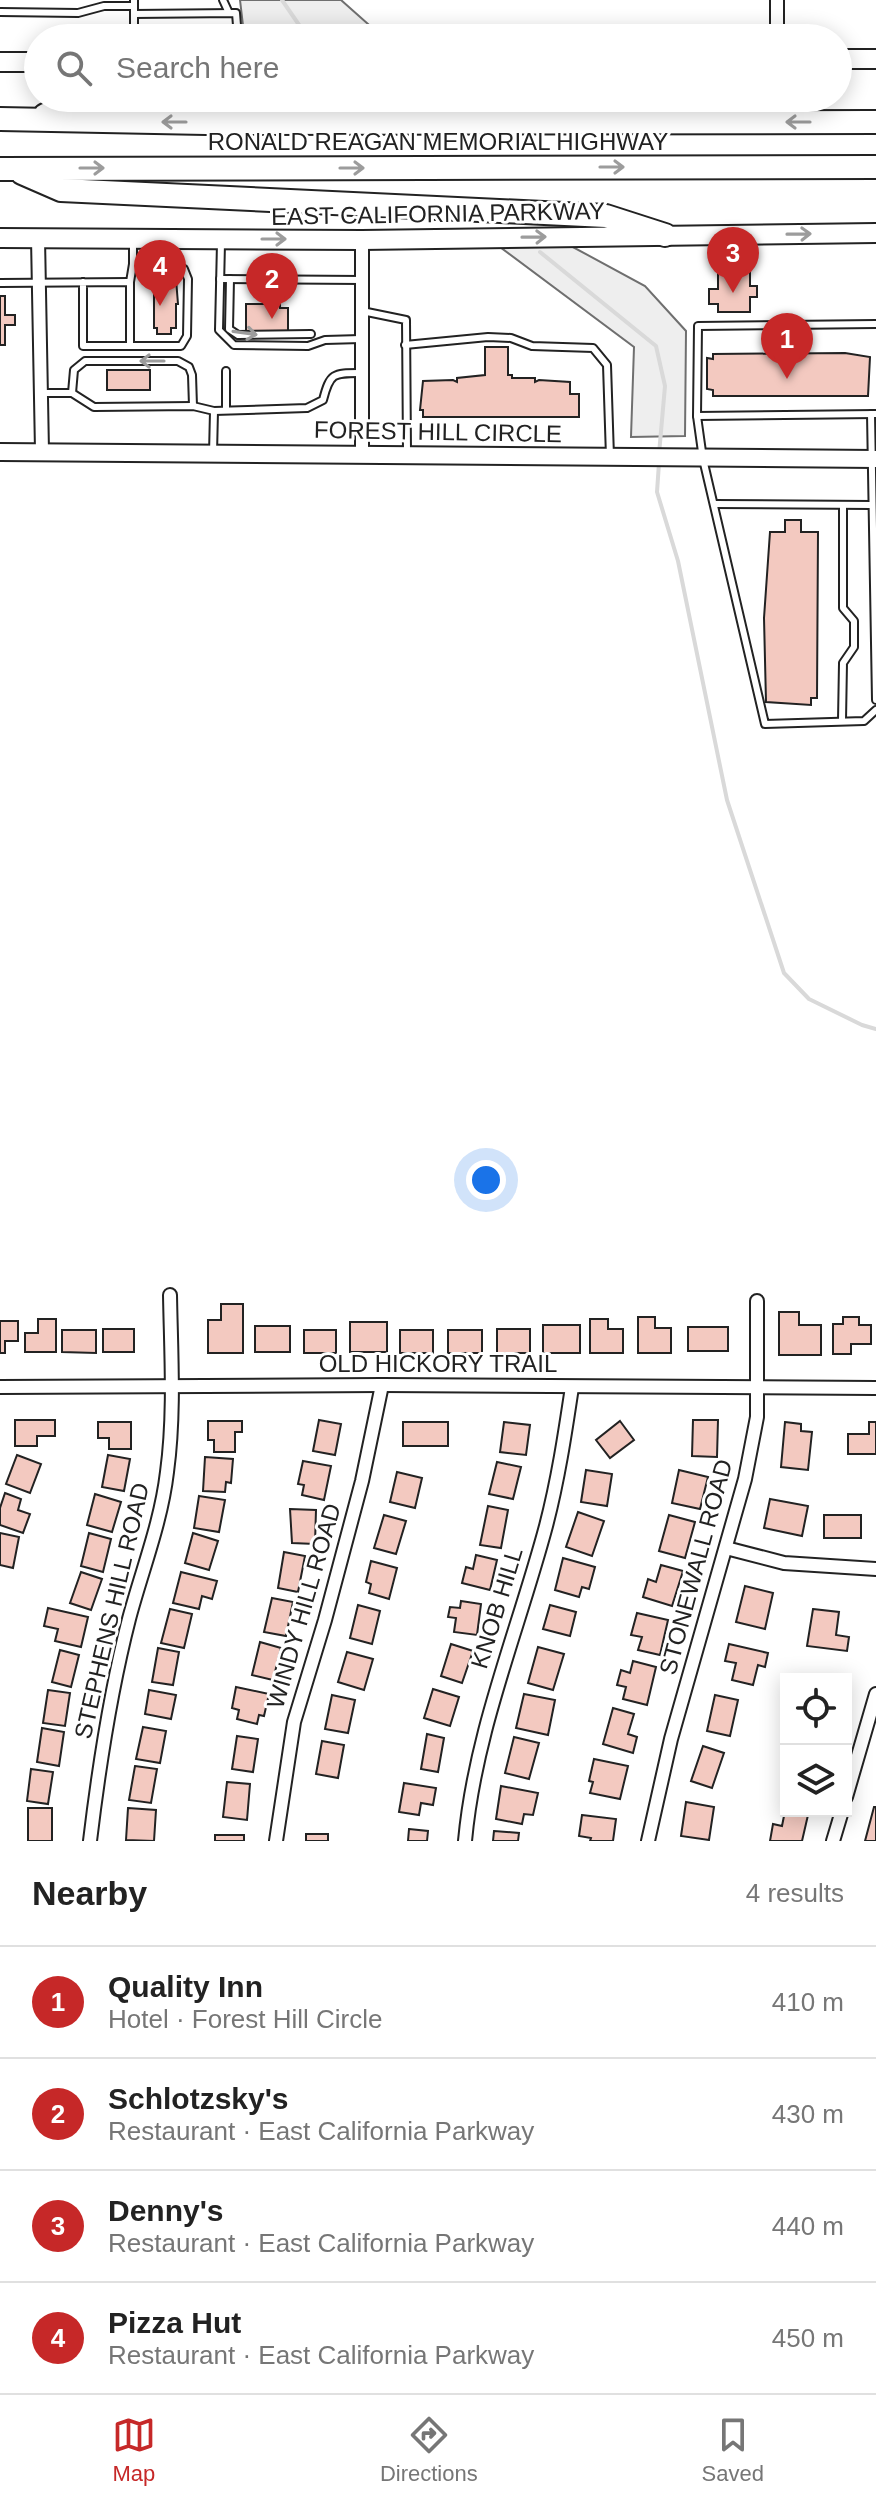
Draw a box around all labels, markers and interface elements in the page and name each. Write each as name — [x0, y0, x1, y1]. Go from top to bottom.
search box — [24, 24, 852, 112]
icon: search — [52, 46, 96, 90]
text: Search here — [116, 51, 279, 84]
one-way arrow — [785, 114, 812, 130]
one-way arrow — [161, 115, 188, 130]
street label: RONALD REAGAN MEMORIAL HIGHWAY — [208, 128, 668, 155]
one-way arrow — [598, 159, 625, 175]
one-way arrow — [78, 160, 105, 176]
one-way arrow — [338, 160, 365, 176]
street label: EAST CALIFORNIA PARKWAY — [271, 197, 605, 230]
one-way arrow — [785, 226, 812, 242]
pin: 3 — [707, 227, 759, 293]
one-way arrow — [520, 229, 547, 245]
one-way arrow — [260, 231, 287, 247]
pin: 4 — [134, 240, 186, 306]
pin: 2 — [246, 253, 298, 319]
pin: 1 — [761, 313, 813, 379]
one-way arrow — [232, 325, 258, 340]
one-way arrow — [139, 353, 166, 369]
street label: FOREST HILL CIRCLE — [314, 416, 562, 447]
your location — [466, 1160, 506, 1200]
street label: OLD HICKORY TRAIL — [319, 1350, 557, 1377]
street label: STONEWALL ROAD — [654, 1456, 737, 1677]
street label: STEPHENS HILL ROAD — [69, 1480, 154, 1741]
street label: WINDY HILL ROAD — [261, 1500, 346, 1711]
street label: KNOB HILL — [465, 1544, 528, 1672]
map controls — [780, 1673, 852, 1817]
button: locate — [780, 1673, 852, 1745]
button: layers — [780, 1745, 852, 1817]
text: Nearby — [32, 1874, 147, 1912]
text: 4 results — [746, 1878, 844, 1908]
text: Quality Inn — [108, 1970, 263, 2003]
text: 1 — [51, 1987, 65, 2017]
text: 410 m — [772, 1987, 844, 2017]
text: Hotel · Forest Hill Circle — [108, 2004, 383, 2034]
text: Schlotzsky's — [108, 2082, 289, 2115]
text: 2 — [51, 2099, 65, 2129]
text: 430 m — [772, 2099, 844, 2129]
text: Restaurant · East California Parkway — [108, 2116, 534, 2146]
text: Denny's — [108, 2194, 224, 2227]
text: 3 — [51, 2211, 65, 2241]
text: 440 m — [772, 2211, 844, 2241]
text: Restaurant · East California Parkway — [108, 2228, 534, 2258]
text: Pizza Hut — [108, 2306, 241, 2339]
text: 4 — [51, 2323, 65, 2353]
text: 450 m — [772, 2323, 844, 2353]
text: Restaurant · East California Parkway — [108, 2340, 534, 2370]
tab: Map — [112, 2413, 156, 2487]
tab: Directions — [380, 2413, 478, 2487]
tab: Saved — [702, 2413, 764, 2487]

